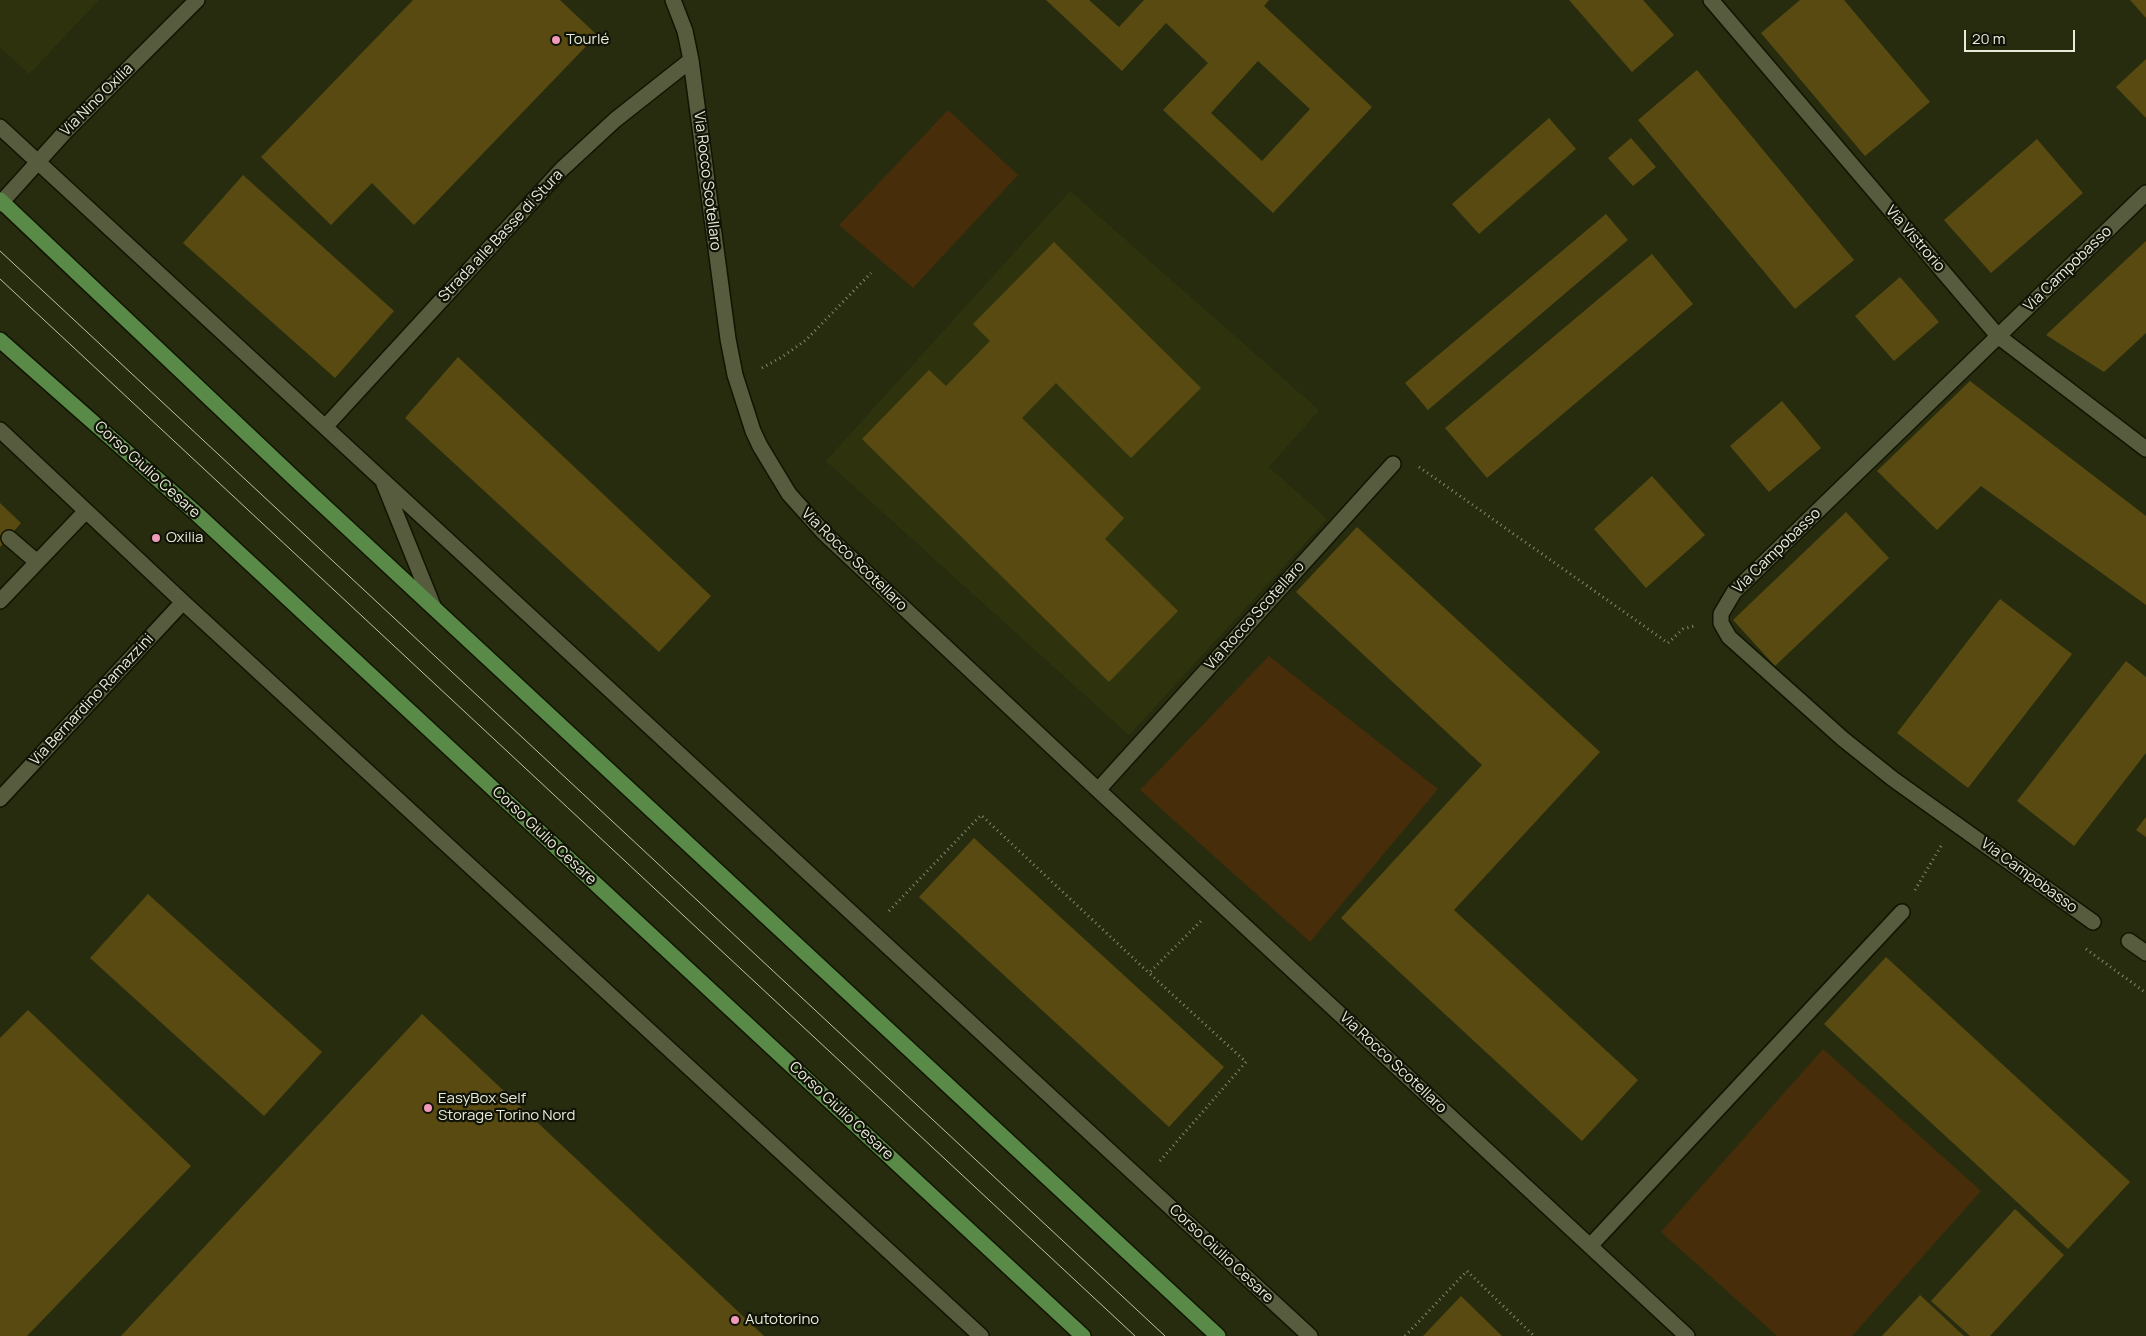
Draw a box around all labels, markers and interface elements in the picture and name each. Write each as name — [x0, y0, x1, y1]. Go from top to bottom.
scale bar — [1966, 20, 2077, 52]
text: 20 m — [1972, 28, 2005, 49]
place label: Tourlé — [566, 31, 609, 49]
marker: Tourlé — [550, 34, 562, 46]
street label: Via Nino Oxilia — [57, 60, 137, 140]
street label: Via Rocco Scotellaro — [690, 110, 724, 252]
street label: Strada alle Basse di Stura — [435, 166, 567, 306]
street label: Via Vistrorio — [1881, 202, 1949, 276]
street label: Via Campobasso — [2020, 223, 2116, 315]
street label: Corso Giulio Cesare — [90, 418, 204, 522]
street label: Via Rocco Scotellaro — [797, 505, 911, 615]
street label: Via Campobasso — [1729, 505, 1825, 597]
place label: Oxilia — [166, 529, 203, 547]
marker: Oxilia — [150, 532, 162, 544]
street label: Via Rocco Scotellaro — [1201, 558, 1309, 674]
street label: Via Bernardino Ramazzini — [26, 631, 158, 769]
street label: Corso Giulio Cesare — [488, 783, 600, 889]
street label: Via Campobasso — [1977, 835, 2081, 917]
street label: Via Rocco Scotellaro — [1336, 1009, 1450, 1117]
street label: Corso Giulio Cesare — [785, 1058, 897, 1164]
place label: EasyBox Self Storage Torino Nord — [438, 1090, 575, 1125]
marker: EasyBox Self Storage Torino Nord — [422, 1102, 434, 1114]
street label: Corso Giulio Cesare — [1165, 1201, 1277, 1307]
place label: Autotorino — [745, 1311, 819, 1329]
marker: Autotorino — [729, 1314, 741, 1326]

